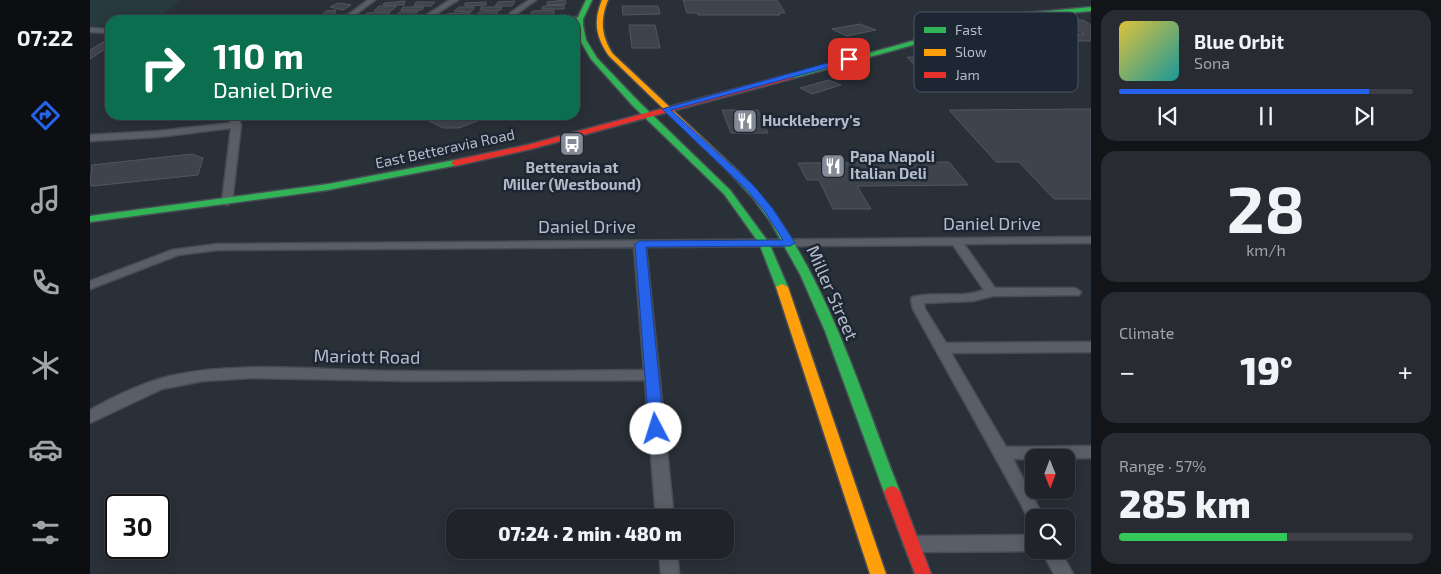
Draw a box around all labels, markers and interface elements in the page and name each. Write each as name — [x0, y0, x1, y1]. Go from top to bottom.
legend — [914, 12, 1078, 92]
text: Fast — [955, 21, 982, 38]
text: 07:22 — [17, 24, 73, 50]
text: Blue Orbit — [1194, 30, 1284, 53]
text: 110 m — [213, 34, 304, 76]
icon: right — [130, 35, 195, 100]
pin — [828, 38, 870, 80]
text: Slow — [955, 43, 987, 60]
icon: arrive — [835, 45, 863, 73]
text: Sona — [1194, 53, 1230, 72]
text: Jam — [955, 66, 980, 83]
text: Daniel Drive — [213, 76, 333, 102]
icon: directions — [28, 98, 63, 133]
icon: previous — [1154, 102, 1182, 130]
icon: pause — [1252, 102, 1280, 130]
icon: next — [1350, 102, 1378, 130]
restaurant icon: Huckleberry's — [732, 108, 758, 134]
place label: Huckleberry's — [762, 111, 861, 130]
street label: East Betteravia Road — [373, 124, 516, 172]
bus stop icon: Betteravia at Miller (Westbound) — [559, 131, 585, 157]
place label: Papa Napoli Italian Deli — [850, 147, 935, 182]
restaurant icon: Papa Napoli Italian Deli — [820, 153, 846, 179]
place label: Betteravia at Miller (Westbound) — [503, 158, 641, 193]
text: 28 — [1227, 168, 1305, 246]
icon: music — [28, 182, 63, 217]
street label: Daniel Drive — [943, 212, 1041, 234]
street label: Daniel Drive — [538, 215, 636, 237]
text: km/h — [1246, 240, 1286, 259]
street label: Miller Street — [802, 242, 864, 344]
icon: phone — [28, 265, 63, 300]
text: Climate — [1119, 323, 1174, 342]
street label: Mariott Road — [313, 344, 421, 368]
text: 19° — [1240, 347, 1293, 393]
icon: climate — [28, 348, 63, 383]
text: − — [1119, 354, 1135, 388]
text: + — [1398, 354, 1413, 388]
position arrow — [629, 402, 681, 454]
icon: car — [28, 432, 63, 467]
north arrow — [1025, 449, 1075, 499]
map controls — [1025, 449, 1075, 559]
text: Range · 57% — [1119, 456, 1206, 475]
text: 285 km — [1119, 480, 1251, 526]
speed limit sign: 30 — [105, 494, 170, 559]
button: search — [1025, 509, 1075, 559]
icon: filters — [28, 515, 63, 550]
text: 07:24 · 2 min · 480 m — [498, 522, 682, 545]

